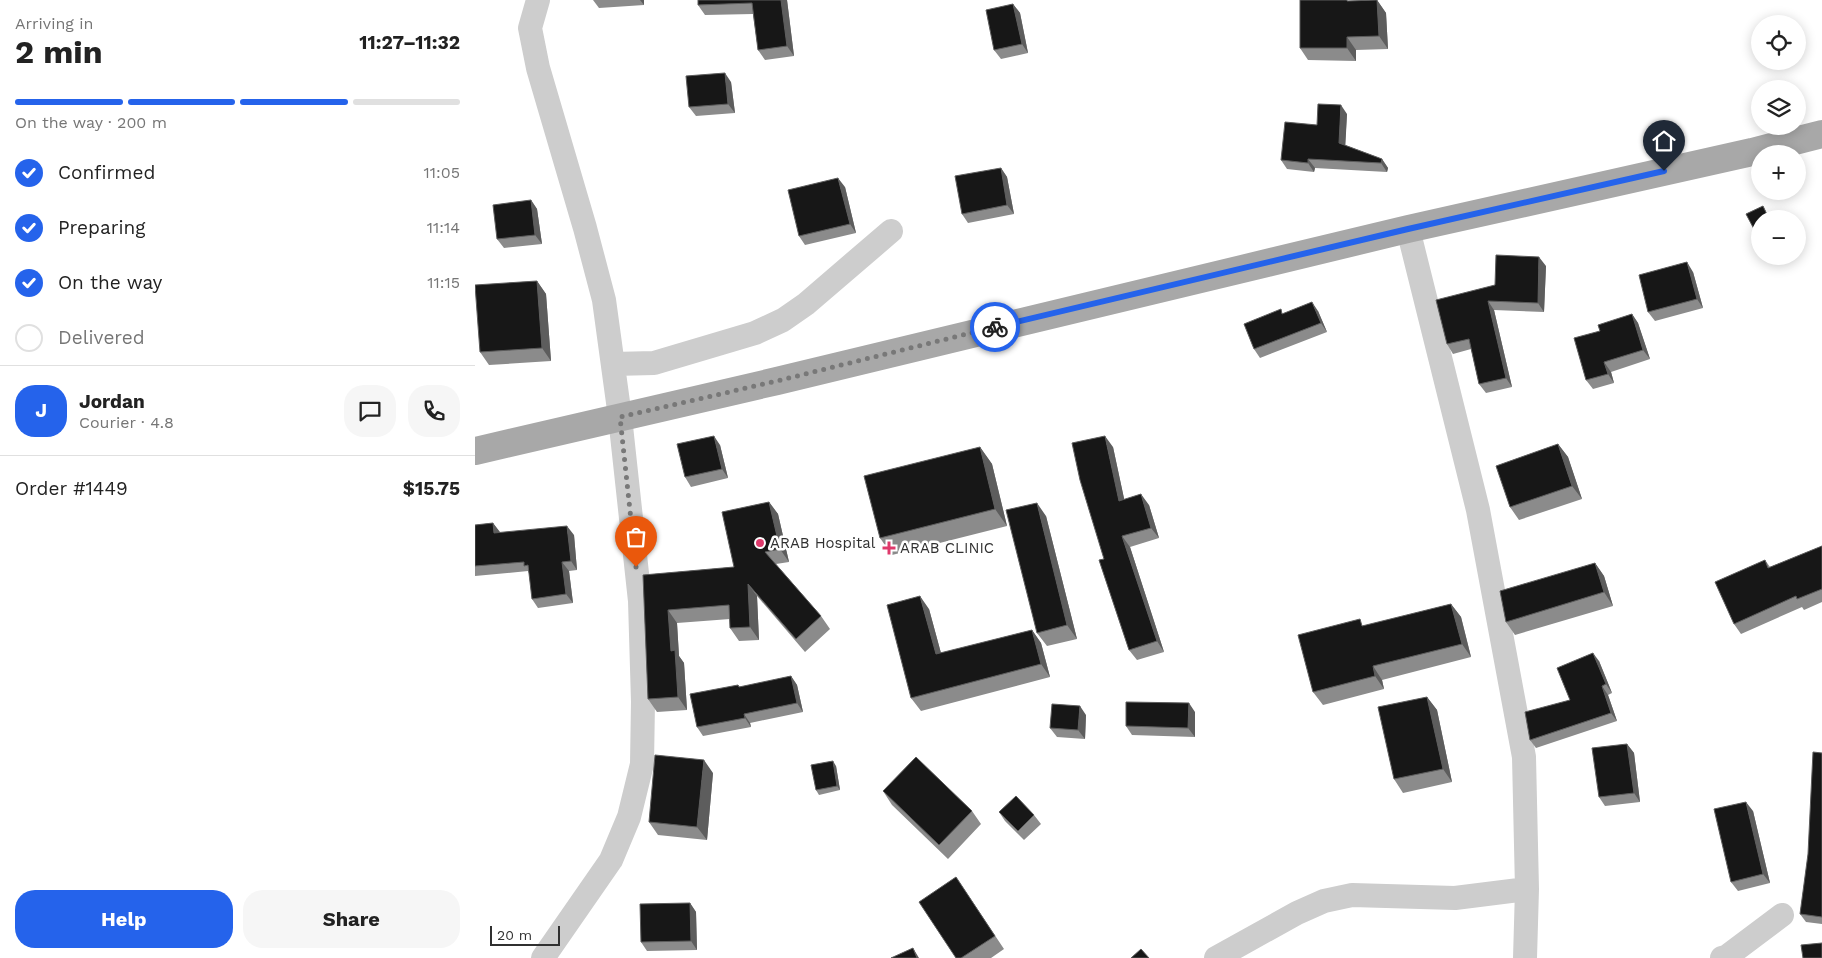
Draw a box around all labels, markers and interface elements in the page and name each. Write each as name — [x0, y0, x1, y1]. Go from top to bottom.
text: Arriving in — [15, 14, 93, 33]
map controls — [1751, 15, 1806, 265]
button: locate — [1751, 15, 1806, 70]
text: 11:27–11:32 — [359, 31, 460, 54]
text: 2 min — [15, 33, 103, 71]
button: layers — [1751, 80, 1806, 135]
text: On the way · 200 m — [15, 113, 167, 132]
pin — [1643, 120, 1685, 171]
icon: home — [1650, 127, 1678, 155]
button: + — [1751, 145, 1806, 200]
icon: check — [15, 159, 43, 187]
text: Confirmed — [58, 161, 155, 184]
text: 11:05 — [424, 163, 460, 182]
button: − — [1751, 210, 1806, 265]
icon: check — [15, 214, 43, 242]
text: Preparing — [58, 216, 145, 239]
text: 11:14 — [427, 218, 460, 237]
icon: check — [15, 269, 43, 297]
text: On the way — [58, 271, 162, 294]
text: 11:15 — [427, 273, 460, 292]
courier — [970, 302, 1020, 352]
icon: bike — [981, 313, 1009, 341]
text: Delivered — [58, 326, 145, 349]
button: chat — [344, 385, 396, 437]
button: phone — [408, 385, 460, 437]
text: Jordan — [79, 390, 145, 413]
text: J — [35, 399, 47, 422]
text: Courier · 4.8 — [79, 413, 174, 432]
text: Order #1449 — [15, 477, 128, 500]
text: $15.75 — [403, 477, 460, 500]
pin — [615, 516, 657, 567]
icon: bag — [622, 523, 650, 551]
place label: ARAB Hospital — [770, 534, 876, 552]
marker: ARAB Hospital — [754, 537, 766, 549]
place label: ARAB CLINIC — [900, 539, 994, 557]
marker: ARAB CLINIC — [882, 541, 896, 555]
button: Help — [15, 890, 233, 948]
button: Share — [243, 890, 460, 948]
scale bar — [490, 923, 560, 946]
text: 20 m — [497, 927, 532, 943]

